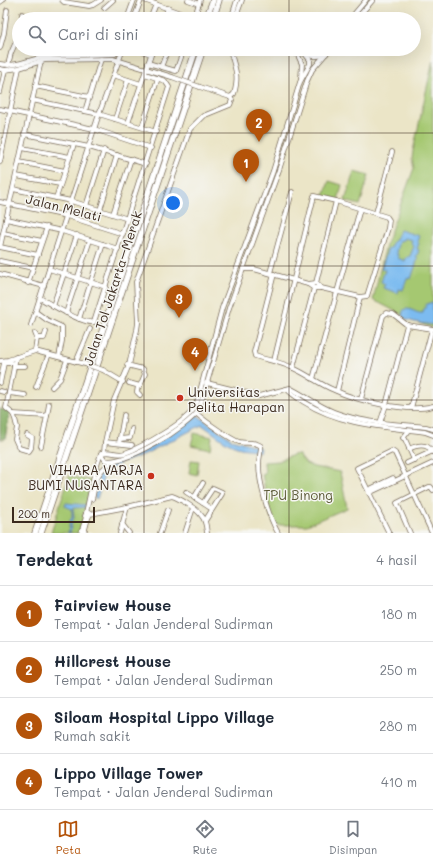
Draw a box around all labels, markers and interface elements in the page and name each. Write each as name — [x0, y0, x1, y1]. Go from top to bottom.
search box — [12, 12, 421, 56]
icon: search — [26, 23, 48, 45]
text: Cari di sini — [58, 24, 139, 44]
pin: 2 — [246, 109, 272, 142]
pin: 1 — [233, 149, 259, 182]
street label: Jalan Melati — [24, 189, 104, 225]
your location — [163, 193, 183, 213]
street label: Jalan Tol Jakarta–Merak — [79, 208, 145, 367]
pin: 3 — [166, 285, 192, 318]
pin: 4 — [182, 338, 208, 371]
place label: Universitas Pelita Harapan — [188, 383, 285, 415]
marker: Universitas Pelita Harapan — [175, 393, 185, 403]
place label: VIHARA VARJA BUMI NUSANTARA — [28, 461, 143, 493]
marker: VIHARA VARJA BUMI NUSANTARA — [146, 471, 156, 481]
park label: TPU Binong — [263, 486, 333, 503]
scale bar — [12, 505, 95, 524]
text: 200 m — [18, 506, 50, 521]
text: Terdekat — [16, 548, 93, 570]
text: 4 hasil — [376, 551, 417, 568]
text: Fairview House — [54, 595, 171, 615]
text: 1 — [26, 605, 32, 622]
text: 180 m — [381, 605, 417, 622]
text: Tempat · Jalan Jenderal Sudirman — [54, 615, 273, 632]
text: Hillcrest House — [54, 651, 171, 671]
text: 2 — [25, 661, 33, 678]
text: 250 m — [380, 661, 417, 678]
text: Tempat · Jalan Jenderal Sudirman — [54, 671, 273, 688]
text: Siloam Hospital Lippo Village — [54, 707, 274, 727]
text: 3 — [25, 717, 33, 734]
text: 280 m — [379, 717, 417, 734]
text: Rumah sakit — [54, 727, 130, 744]
text: Lippo Village Tower — [54, 763, 203, 783]
text: 4 — [25, 773, 33, 790]
text: 410 m — [381, 773, 417, 790]
text: Tempat · Jalan Jenderal Sudirman — [54, 783, 273, 800]
tab: Peta — [56, 818, 81, 857]
tab: Rute — [193, 818, 217, 857]
tab: Disimpan — [329, 818, 377, 857]

